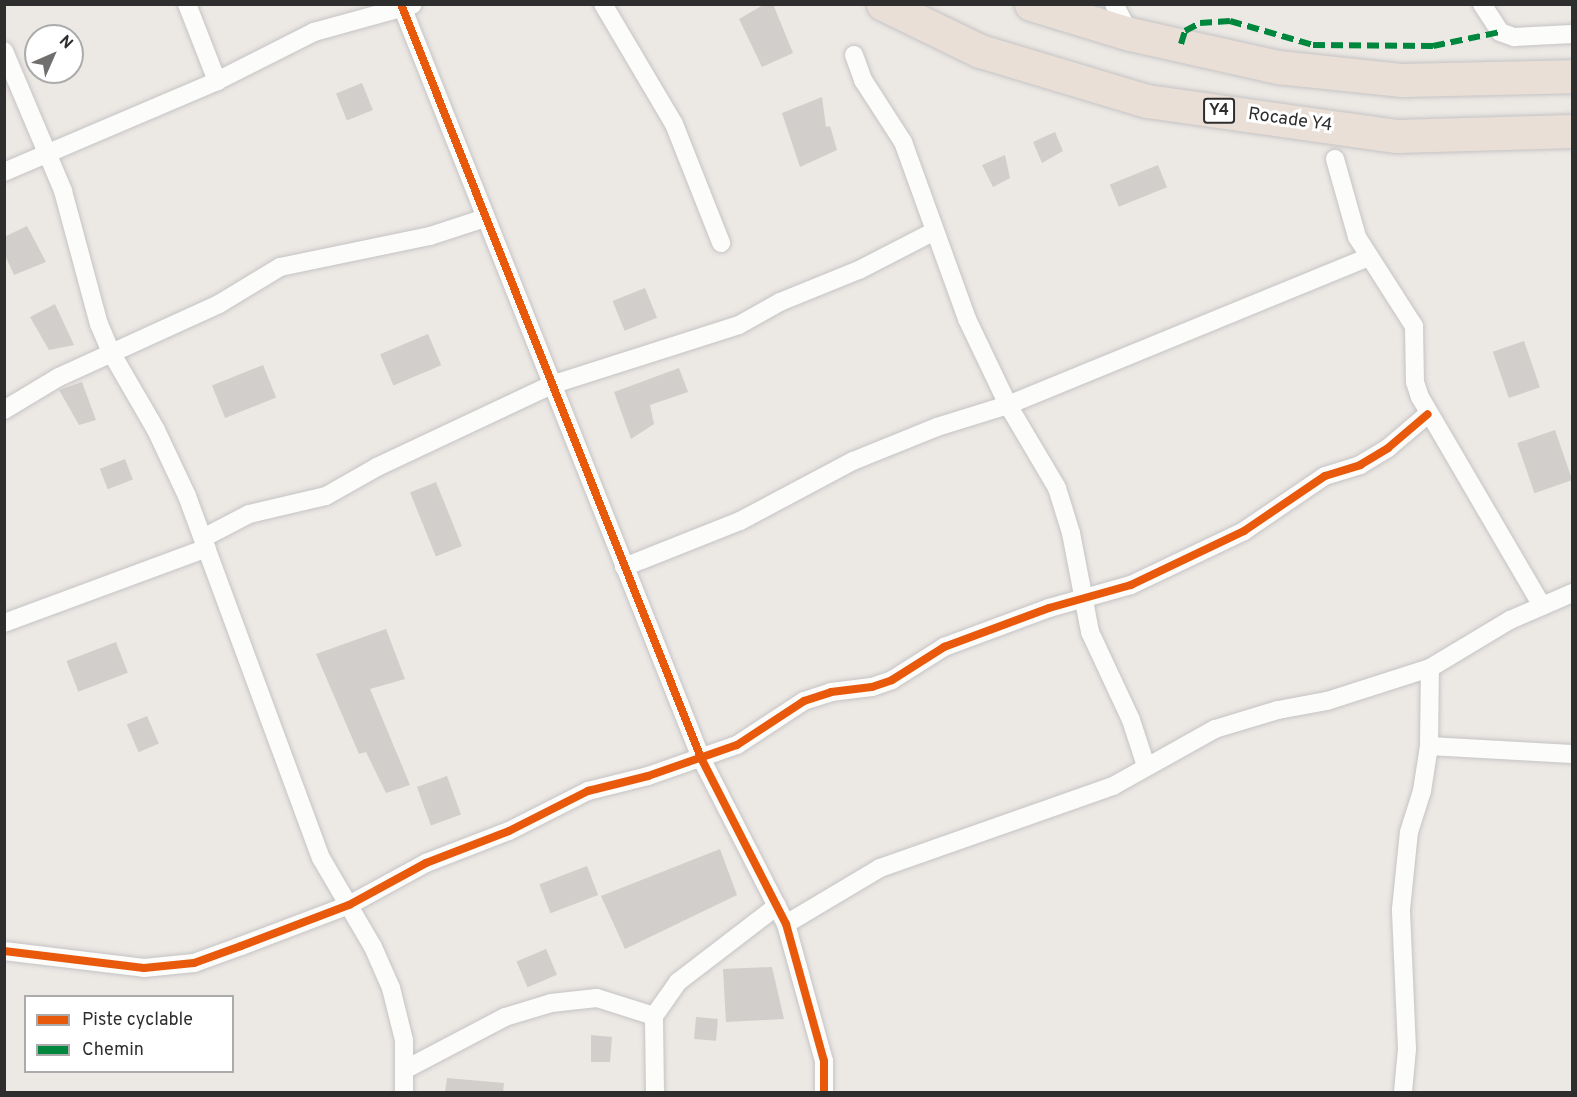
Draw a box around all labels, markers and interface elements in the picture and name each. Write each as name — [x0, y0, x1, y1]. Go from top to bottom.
north arrow — [24, 24, 84, 84]
text: N — [54, 32, 76, 54]
road number: Y4 — [1202, 98, 1236, 124]
street label: Rocade Y4 — [1246, 104, 1334, 138]
legend — [24, 995, 234, 1073]
text: Piste cyclable — [82, 1009, 193, 1032]
text: Chemin — [82, 1039, 144, 1062]

